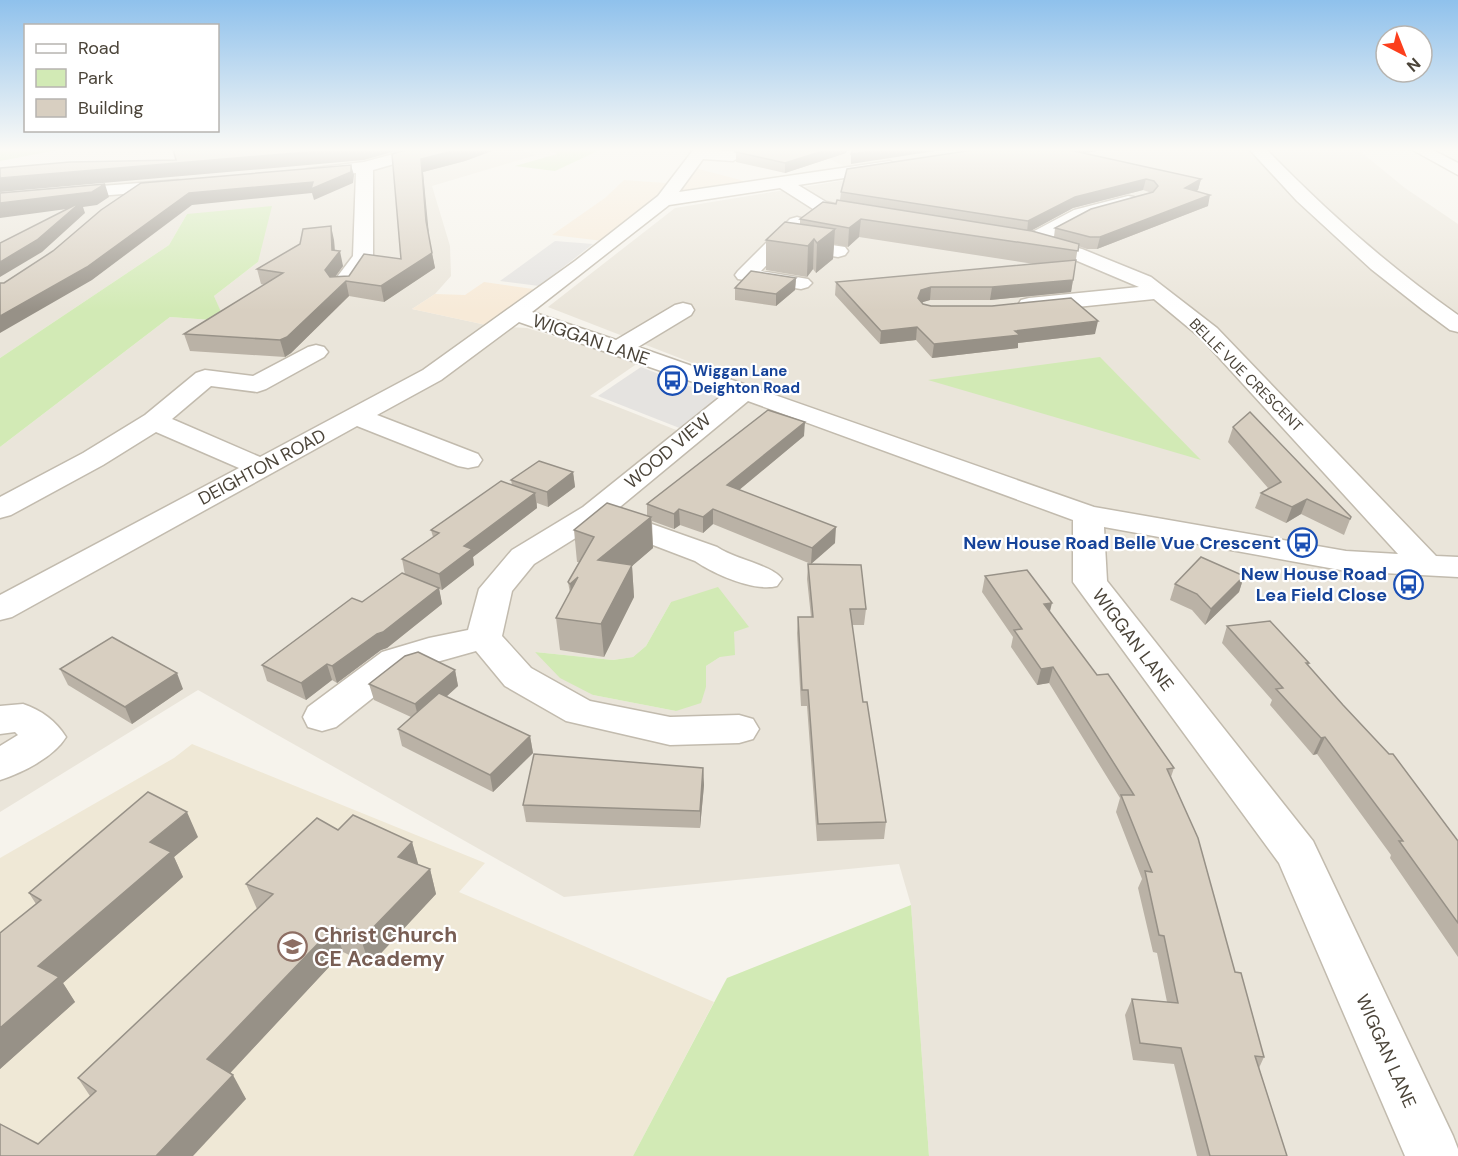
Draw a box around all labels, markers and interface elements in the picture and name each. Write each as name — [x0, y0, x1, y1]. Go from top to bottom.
legend — [24, 24, 219, 132]
north arrow — [1374, 24, 1434, 84]
text: Road — [78, 36, 120, 60]
text: N — [1402, 53, 1425, 76]
text: Park — [78, 66, 114, 90]
text: Building — [78, 96, 143, 120]
street label: WIGGAN LANE — [529, 309, 653, 371]
street label: BELLE VUE CRESCENT — [1185, 314, 1307, 436]
place label: Wiggan Lane Deighton Road — [693, 361, 800, 398]
bus stop icon: Wiggan Lane Deighton Road — [656, 364, 688, 396]
street label: WOOD VIEW — [620, 408, 716, 494]
street label: DEIGHTON ROAD — [194, 423, 330, 511]
bus stop icon: New House Road Belle Vue Crescent — [1286, 527, 1318, 559]
place label: New House Road Belle Vue Crescent — [963, 531, 1281, 555]
place label: New House Road Lea Field Close — [1241, 562, 1387, 607]
bus stop icon: New House Road Lea Field Close — [1392, 568, 1424, 600]
street label: WIGGAN LANE — [1087, 584, 1179, 696]
place label: Christ Church CE Academy — [314, 921, 457, 973]
school or university icon: Christ Church CE Academy — [277, 931, 309, 963]
street label: WIGGAN LANE — [1350, 990, 1422, 1112]

